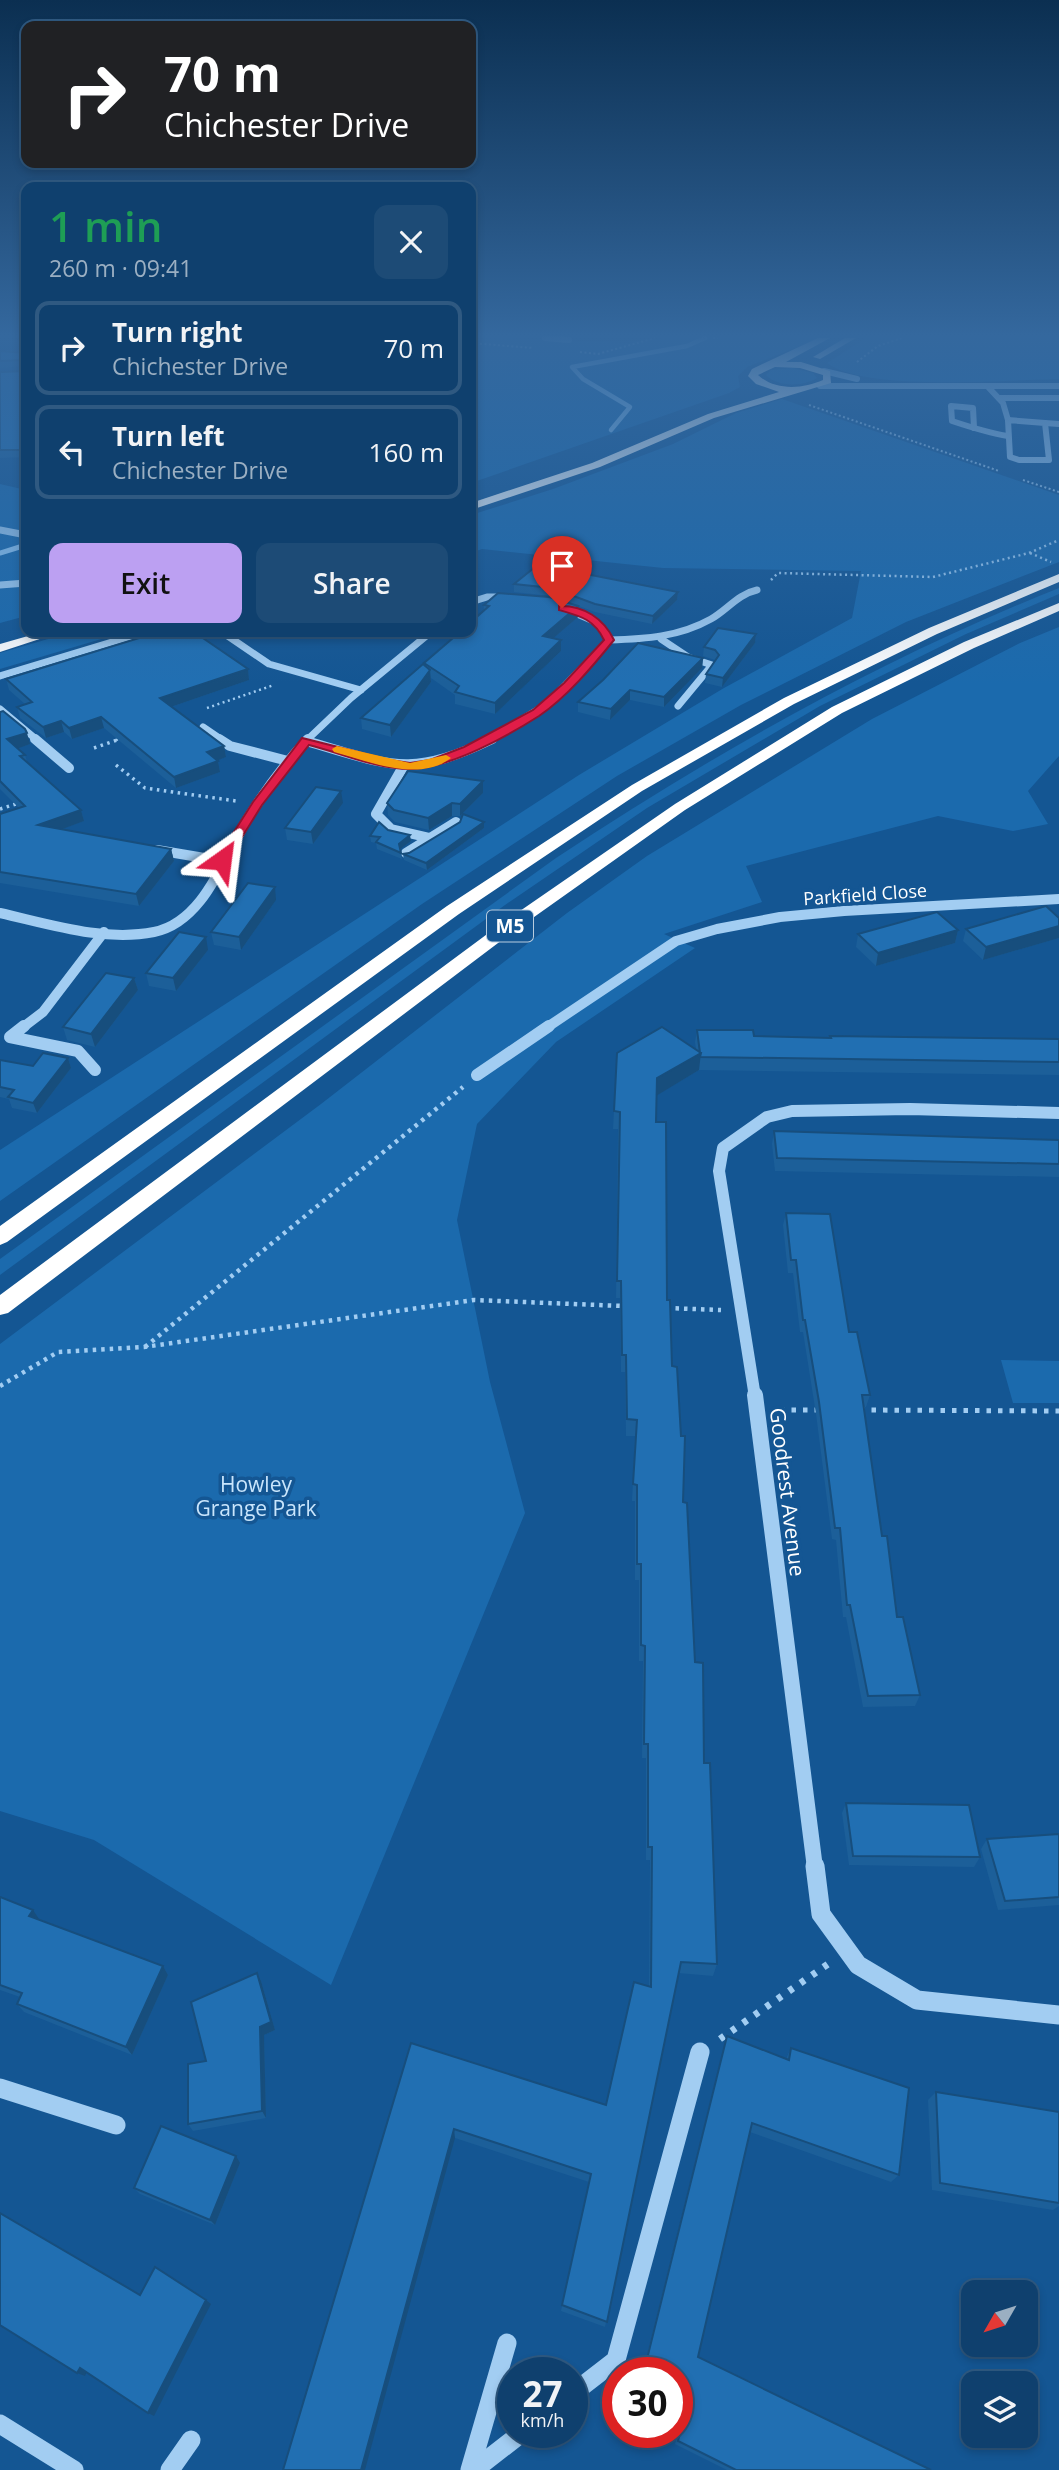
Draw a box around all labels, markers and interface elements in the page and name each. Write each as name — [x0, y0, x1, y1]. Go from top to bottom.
text: 70 m — [164, 40, 281, 106]
icon: right — [49, 49, 140, 140]
text: Chichester Drive — [164, 103, 409, 146]
text: 1 min — [49, 197, 162, 254]
button: close — [374, 205, 448, 279]
text: 260 m · 09:41 — [49, 252, 192, 284]
text: Turn right — [112, 314, 243, 350]
icon: right — [53, 329, 91, 367]
text: 70 m — [383, 330, 444, 366]
text: Chichester Drive — [112, 350, 288, 382]
text: Turn left — [112, 418, 224, 454]
icon: left — [53, 433, 91, 471]
text: 160 m — [369, 434, 444, 470]
text: Chichester Drive — [112, 454, 288, 486]
pin — [532, 536, 592, 608]
button: Exit — [49, 543, 242, 623]
button: Share — [256, 543, 448, 623]
icon: arrive — [543, 547, 581, 585]
position arrow — [185, 823, 259, 897]
street label: Parkfield Close — [802, 878, 928, 910]
road number: M5 — [487, 910, 533, 942]
street label: Goodrest Avenue — [764, 1406, 812, 1578]
park label: Howley Grange Park — [196, 1470, 316, 1522]
north arrow — [961, 2280, 1038, 2357]
map controls — [961, 2280, 1038, 2448]
speed limit sign: 30 — [602, 2357, 693, 2448]
text: 27 — [522, 2370, 563, 2417]
button: layers — [961, 2371, 1038, 2448]
text: km/h — [521, 2408, 564, 2432]

